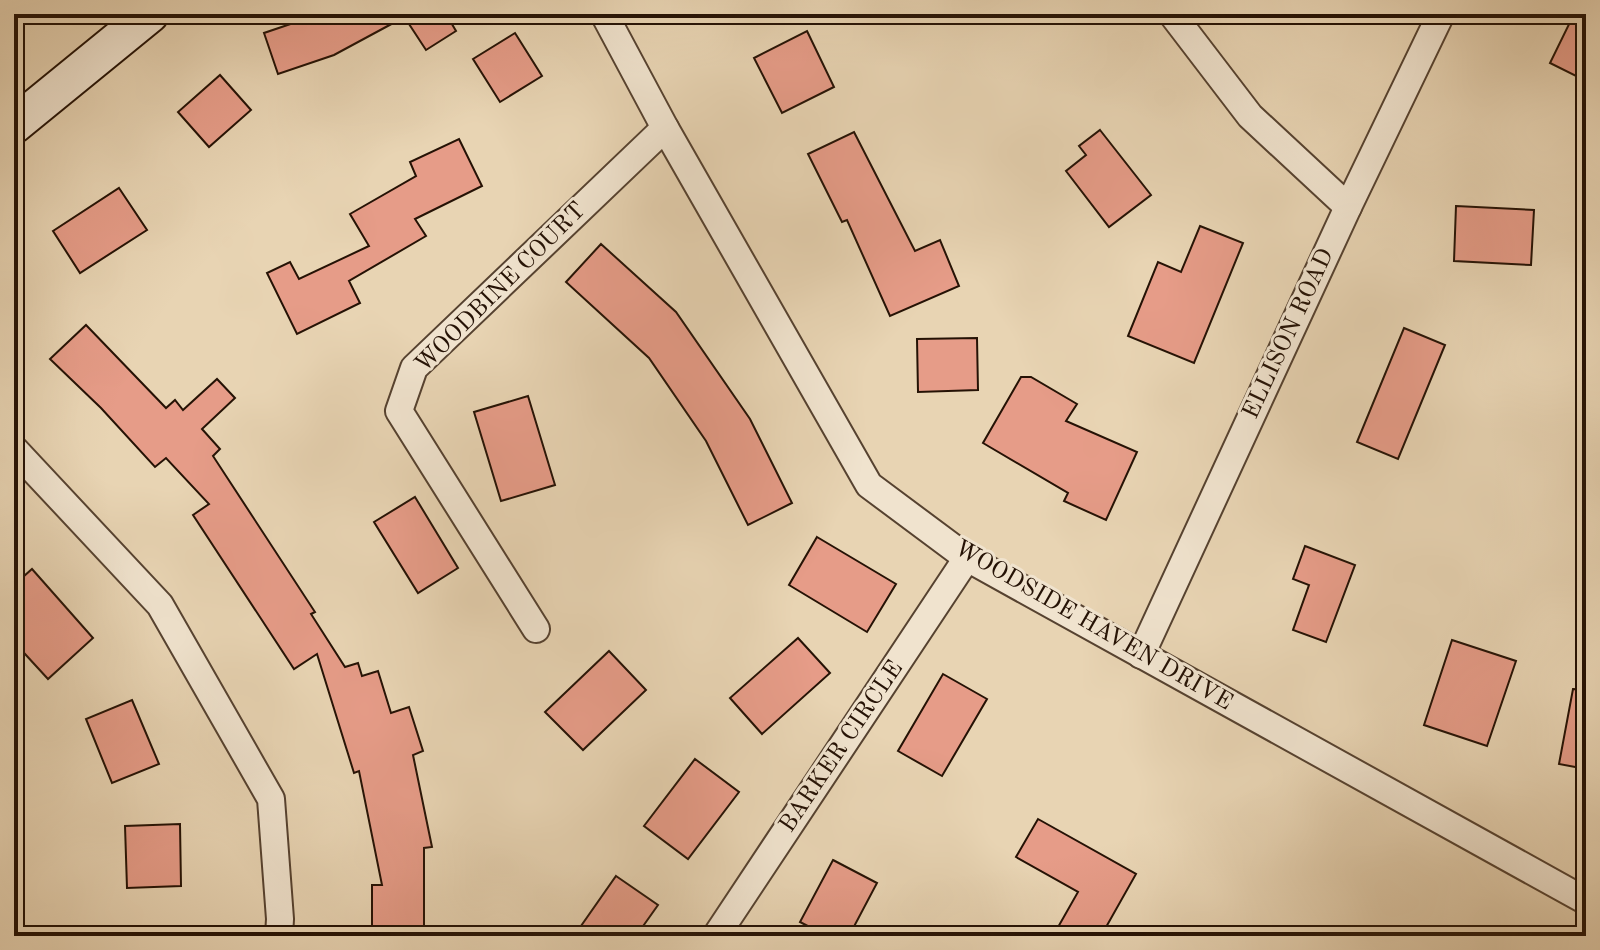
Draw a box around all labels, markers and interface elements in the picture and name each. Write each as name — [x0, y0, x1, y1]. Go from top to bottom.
street label: WOODBINE COURT — [411, 198, 591, 378]
street label: ELLISON ROAD — [1239, 245, 1339, 423]
street label: WOODSIDE HAVEN DRIVE — [950, 536, 1236, 716]
street label: BARKER CIRCLE — [776, 657, 908, 837]

